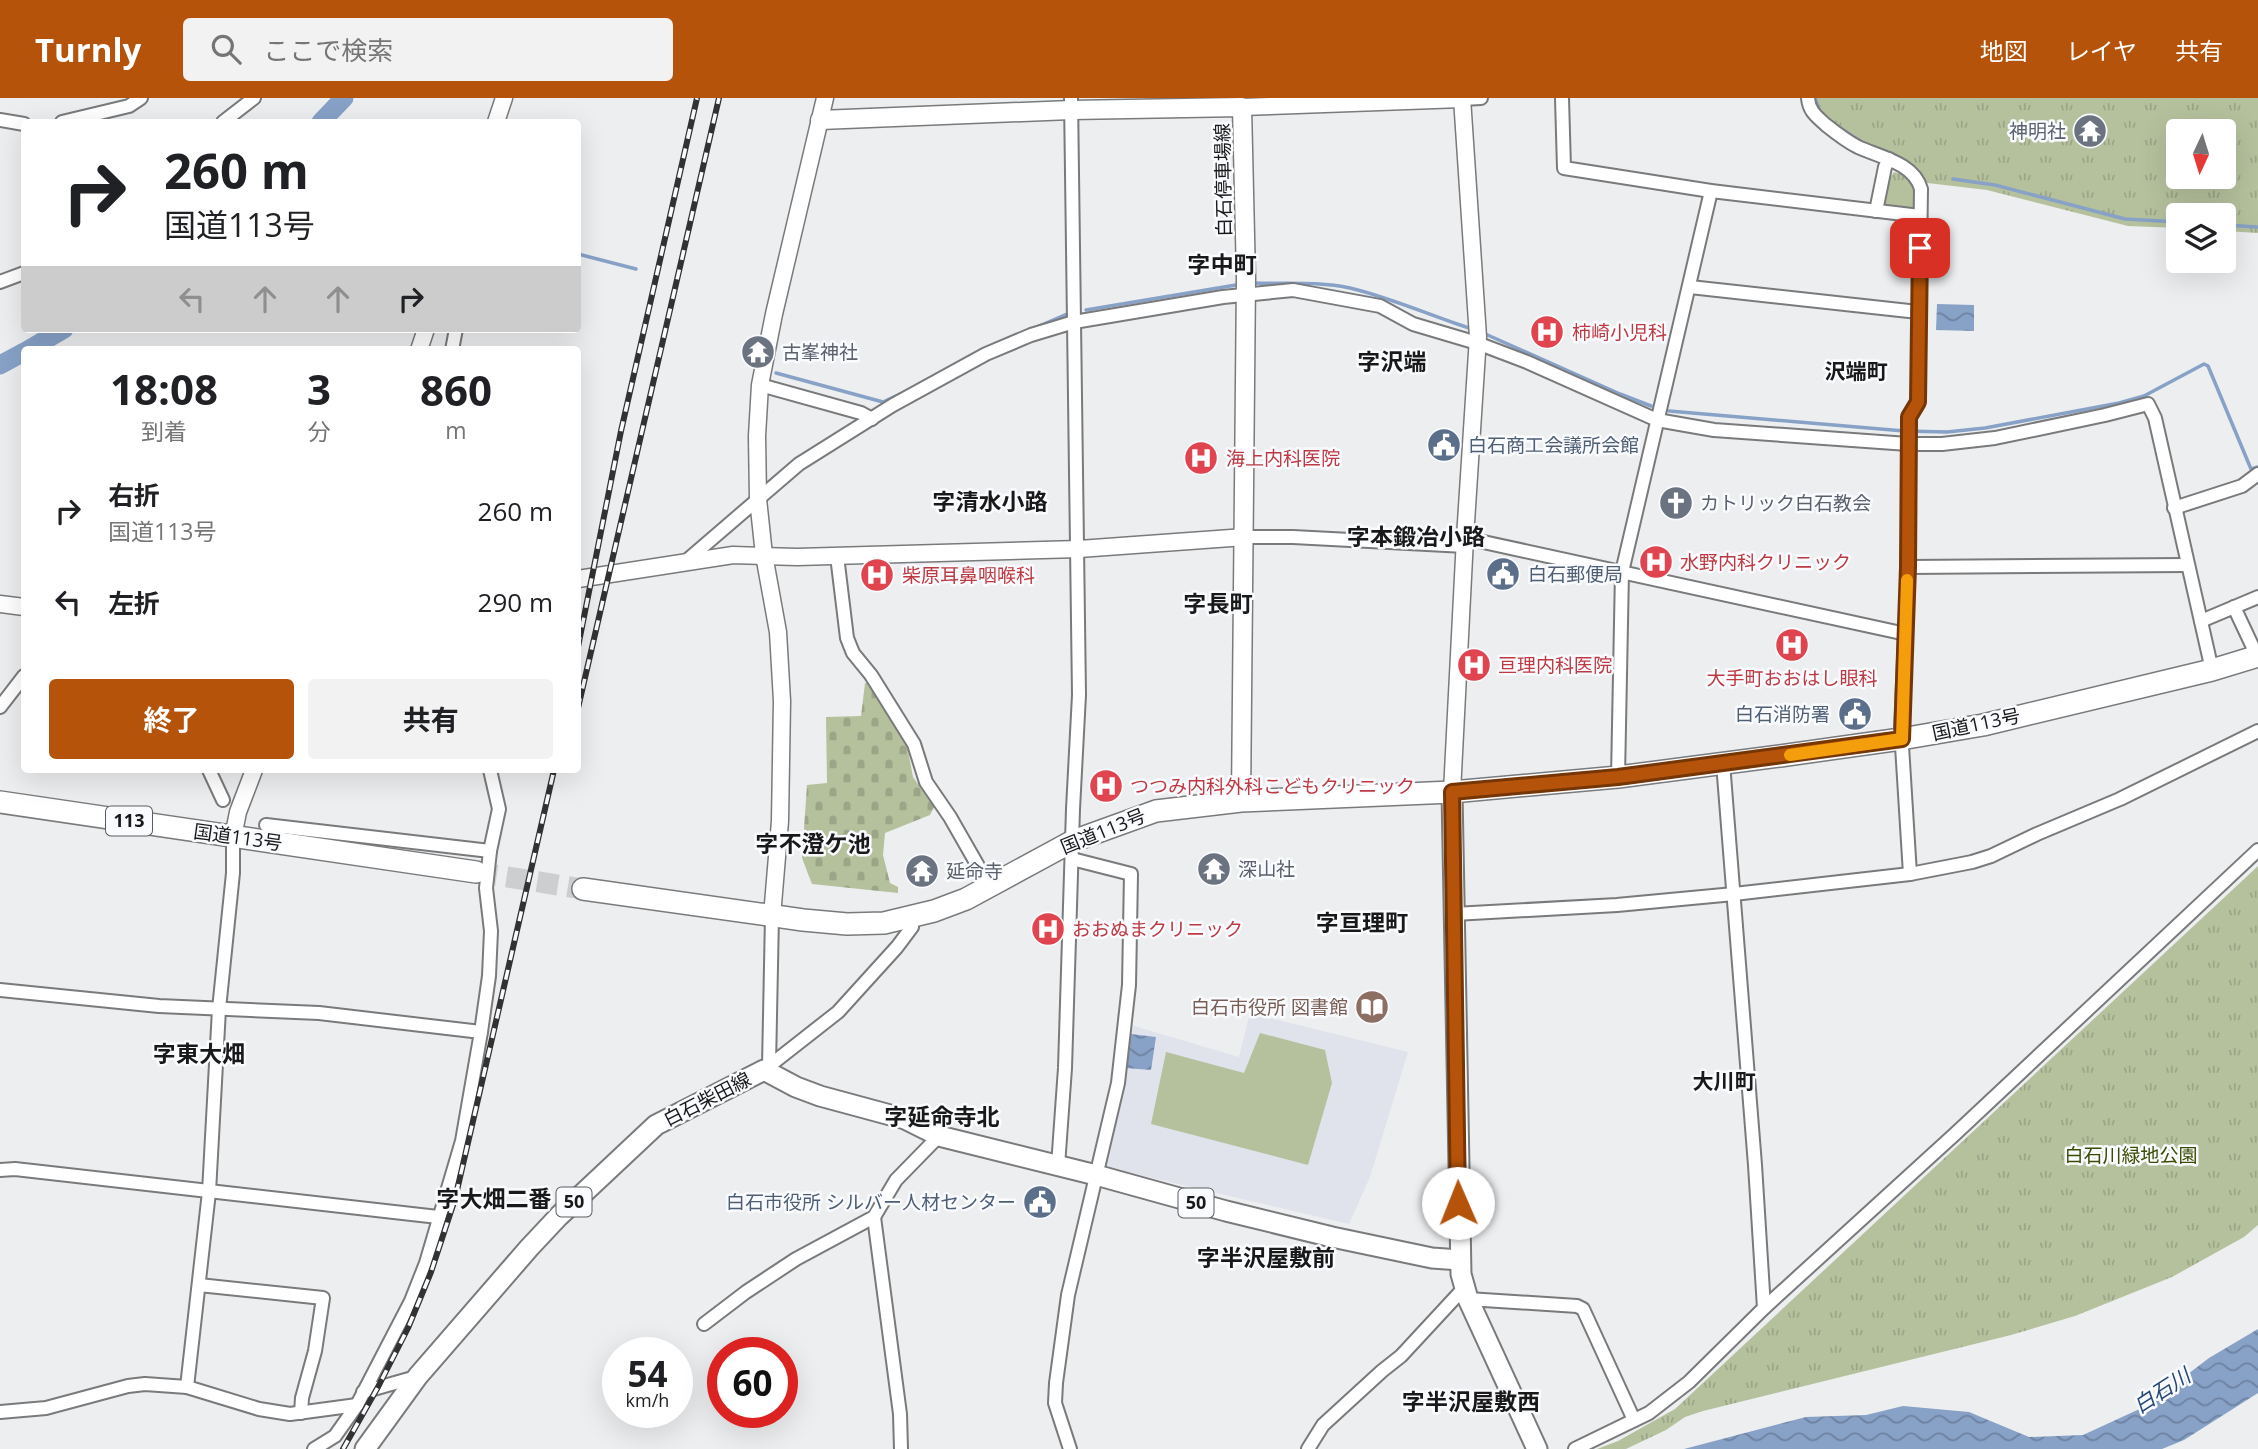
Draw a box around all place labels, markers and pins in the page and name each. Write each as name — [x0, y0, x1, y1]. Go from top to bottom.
temple icon: 神明社 — [2071, 112, 2109, 150]
place label: 神明社 — [2009, 118, 2066, 144]
pin — [1890, 218, 1950, 278]
hospital icon: 柿崎小児科 — [1528, 313, 1566, 351]
place label: 柿崎小児科 — [1572, 319, 1667, 345]
temple icon: 古峯神社 — [739, 333, 777, 371]
place label: 古峯神社 — [782, 339, 858, 365]
public building icon: 白石商工会議所会館 — [1425, 426, 1463, 464]
place label: 白石商工会議所会館 — [1468, 432, 1639, 458]
hospital icon: 海上内科医院 — [1182, 439, 1220, 477]
place label: 海上内科医院 — [1226, 445, 1340, 471]
church icon: カトリック白石教会 — [1657, 484, 1695, 522]
place label: カトリック白石教会 — [1700, 490, 1871, 516]
hospital icon: 水野内科クリニック — [1637, 543, 1675, 581]
place label: 水野内科クリニック — [1680, 549, 1851, 575]
public building icon: 白石郵便局 — [1484, 555, 1522, 593]
hospital icon: 柴原耳鼻咽喉科 — [858, 556, 896, 594]
place label: 白石郵便局 — [1528, 561, 1623, 587]
place label: 柴原耳鼻咽喉科 — [902, 562, 1035, 588]
hospital icon: 大手町おおはし眼科 — [1773, 626, 1811, 664]
hospital icon: 亘理内科医院 — [1455, 646, 1493, 684]
place label: 亘理内科医院 — [1498, 652, 1612, 678]
place label: 大手町おおはし眼科 — [1706, 665, 1878, 691]
public building icon: 白石消防署 — [1836, 695, 1874, 733]
place label: 白石消防署 — [1735, 701, 1830, 727]
hospital icon: つつみ内科外科こどもクリニック — [1087, 767, 1125, 805]
place label: つつみ内科外科こどもクリニック — [1130, 773, 1415, 799]
temple icon: 深山社 — [1195, 850, 1233, 888]
temple icon: 延命寺 — [903, 852, 941, 890]
place label: 深山社 — [1238, 856, 1295, 882]
place label: 延命寺 — [946, 858, 1003, 884]
hospital icon: おおぬまクリニック — [1029, 910, 1067, 948]
place label: おおぬまクリニック — [1072, 916, 1243, 942]
library icon: 白石市役所 図書館 — [1353, 988, 1391, 1026]
place label: 白石市役所 図書館 — [1191, 994, 1348, 1020]
public building icon: 白石市役所 シルバー人材センター — [1021, 1183, 1059, 1221]
place label: 白石市役所 シルバー人材センター — [726, 1189, 1016, 1215]

